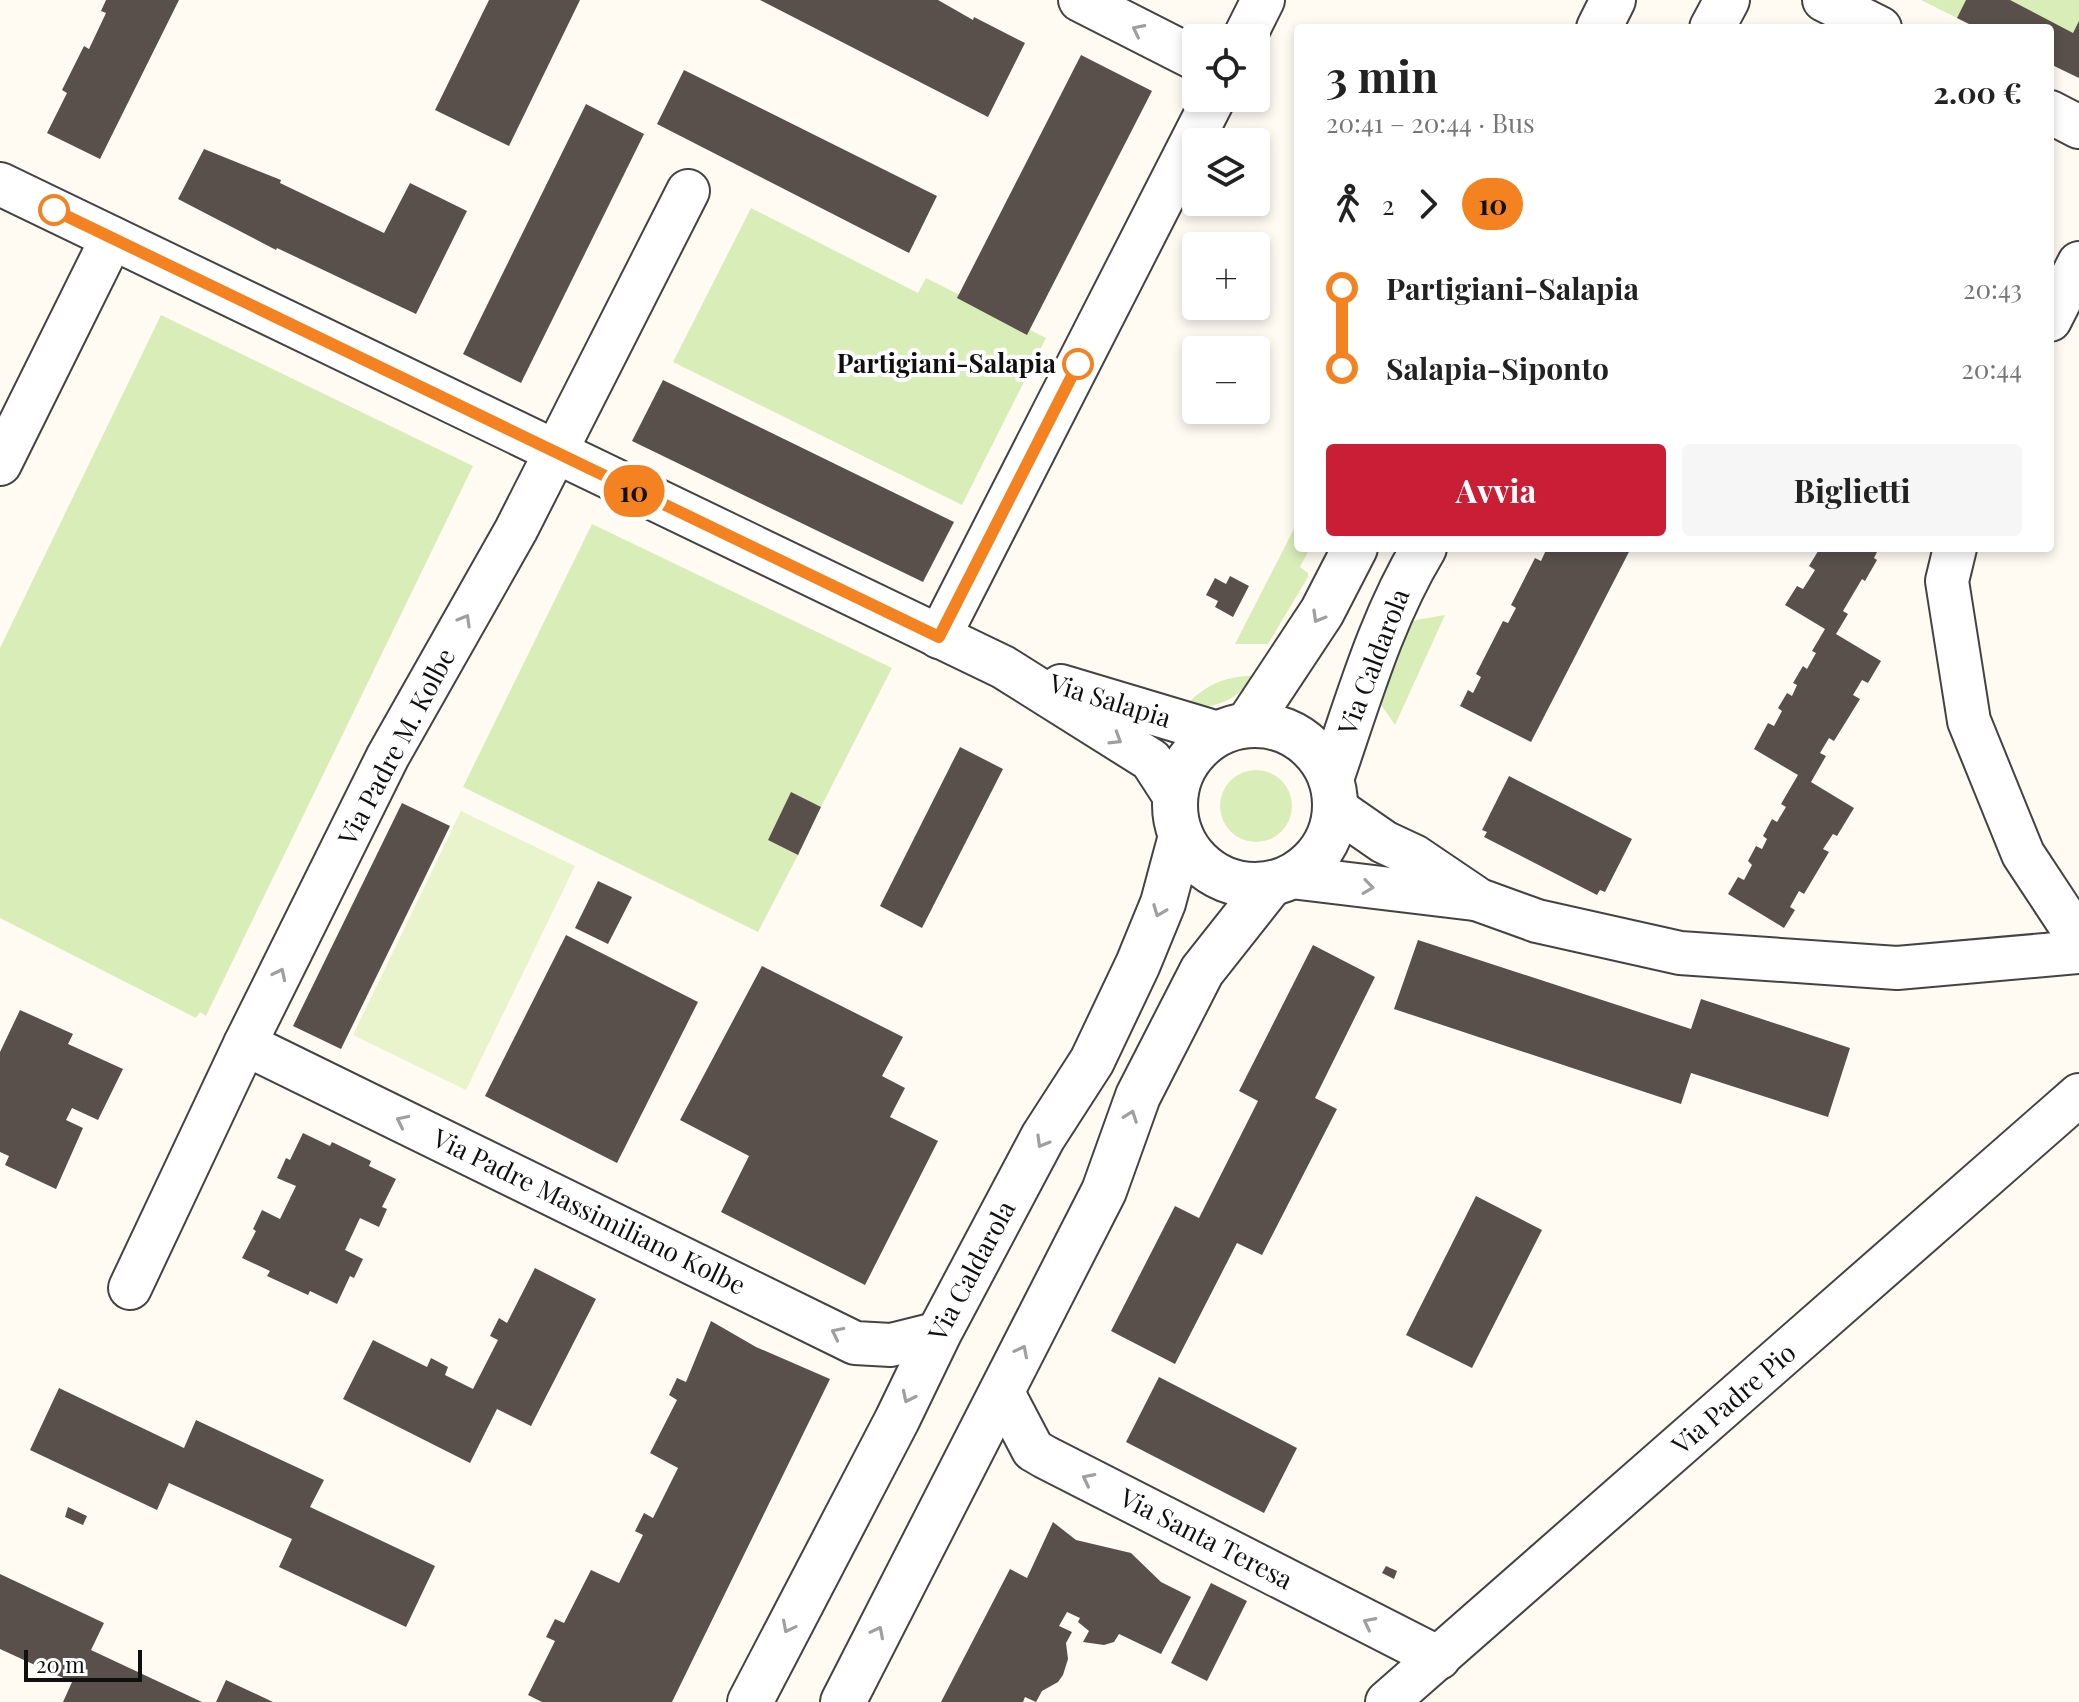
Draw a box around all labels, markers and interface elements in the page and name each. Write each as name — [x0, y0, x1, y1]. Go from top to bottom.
one-way arrow — [1132, 24, 1147, 39]
map controls — [1182, 24, 1270, 424]
button: locate — [1182, 24, 1270, 112]
text: 3 min — [1326, 45, 1438, 104]
text: 2.00 € — [1933, 72, 2022, 112]
text: 20:41 – 20:44 · Bus — [1326, 105, 1535, 140]
button: layers — [1182, 128, 1270, 216]
icon: walk — [1326, 182, 1370, 226]
icon: forward — [1406, 182, 1450, 226]
text: 10 — [1478, 185, 1507, 222]
text: 2 — [1382, 187, 1394, 222]
unlabelled marker — [39, 195, 69, 225]
button: + — [1182, 232, 1270, 320]
text: Partigiani-Salapia — [1386, 268, 1639, 308]
text: 20:43 — [1963, 271, 2022, 306]
button: − — [1182, 336, 1270, 424]
place label: Partigiani-Salapia — [837, 345, 1057, 380]
text: Salapia-Siponto — [1386, 348, 1609, 388]
marker: Partigiani-Salapia — [1063, 349, 1093, 379]
text: 20:44 — [1961, 351, 2022, 386]
button: Avvia — [1326, 444, 1666, 536]
button: Biglietti — [1682, 444, 2022, 536]
line badge: 10 — [598, 465, 670, 517]
text: 10 — [620, 472, 648, 509]
street label: Via Caldarola — [1328, 583, 1417, 740]
one-way arrow — [1312, 608, 1328, 623]
one-way arrow — [455, 614, 471, 629]
street label: Via Padre M. Kolbe — [329, 642, 462, 852]
street label: Via Salapia — [1044, 664, 1176, 735]
one-way arrow — [1107, 729, 1122, 744]
one-way arrow — [1362, 878, 1375, 895]
one-way arrow — [1152, 903, 1169, 917]
one-way arrow — [270, 968, 286, 983]
one-way arrow — [1121, 1110, 1138, 1124]
one-way arrow — [395, 1115, 410, 1130]
street label: Via Padre Massimiliano Kolbe — [427, 1119, 752, 1302]
one-way arrow — [1036, 1133, 1051, 1148]
street label: Via Caldarola — [919, 1194, 1022, 1347]
one-way arrow — [830, 1328, 845, 1343]
street label: Via Padre Pio — [1663, 1334, 1802, 1462]
one-way arrow — [1013, 1345, 1028, 1360]
one-way arrow — [902, 1388, 918, 1403]
one-way arrow — [1081, 1473, 1096, 1489]
street label: Via Santa Teresa — [1113, 1479, 1299, 1596]
one-way arrow — [1363, 1617, 1378, 1632]
one-way arrow — [783, 1619, 798, 1634]
one-way arrow — [868, 1626, 884, 1641]
scale bar — [24, 1646, 142, 1682]
text: 20 m — [36, 1649, 85, 1679]

